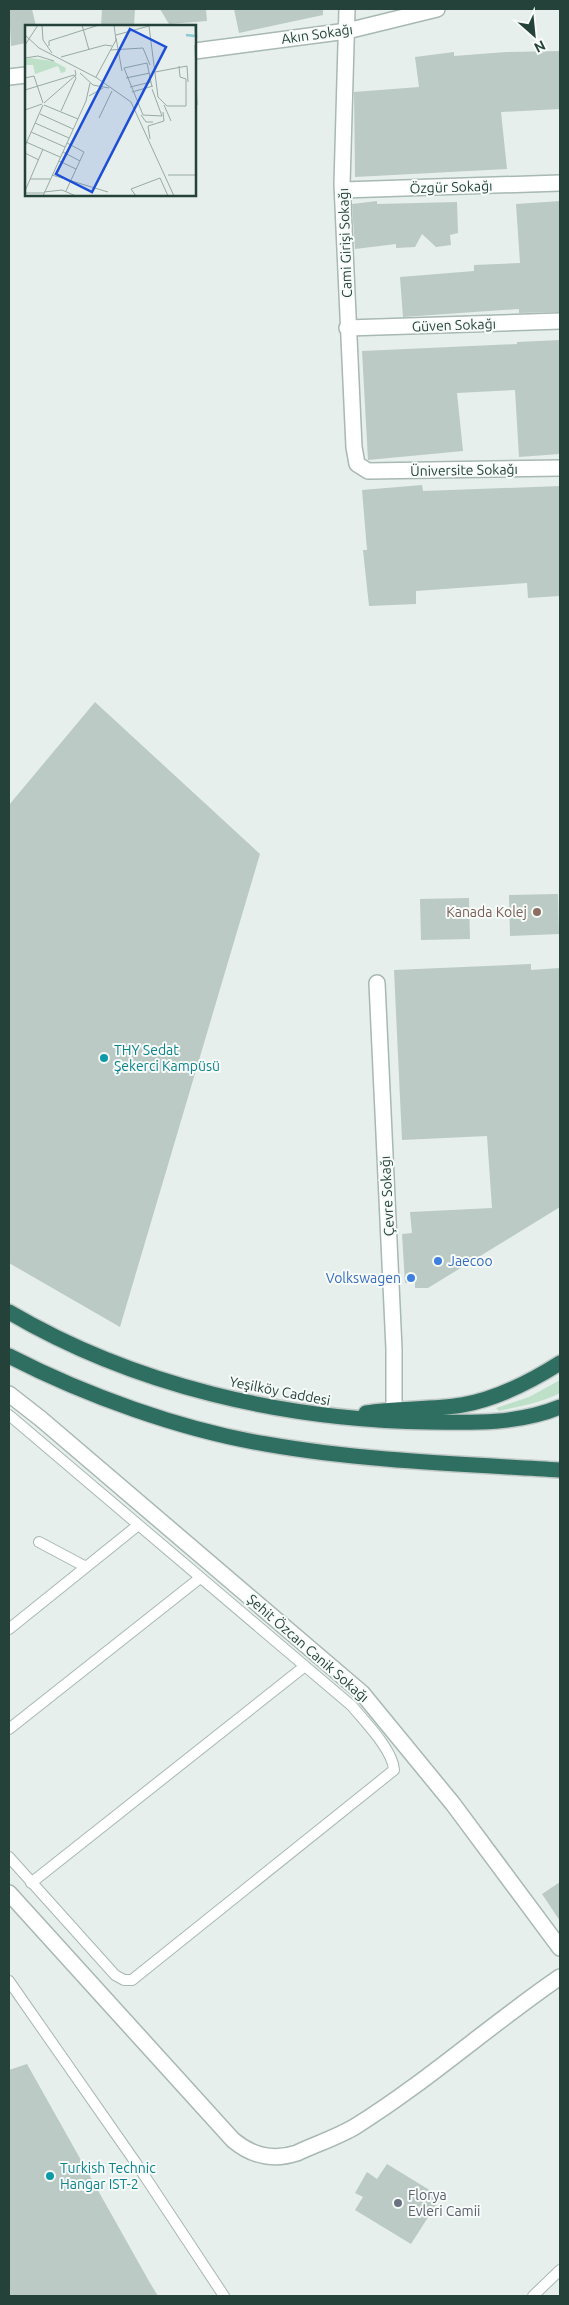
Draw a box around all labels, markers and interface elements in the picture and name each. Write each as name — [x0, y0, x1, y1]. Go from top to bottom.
north arrow — [509, 10, 559, 60]
street label: Akın Sokağı — [280, 21, 354, 47]
inset map — [25, 25, 196, 196]
text: N — [532, 37, 548, 56]
street label: Özgür Sokağı — [409, 177, 493, 196]
street label: Cami Girişi Sokağı — [335, 188, 355, 298]
street label: Güven Sokağı — [412, 316, 496, 334]
street label: Üniversite Sokağı — [410, 460, 518, 479]
place label: Kanada Kolej — [446, 904, 527, 920]
marker: Kanada Kolej — [531, 906, 543, 918]
place label: THY Sedat Şekerci Kampüsü — [114, 1042, 220, 1074]
marker: THY Sedat Şekerci Kampüsü — [98, 1052, 110, 1064]
street label: Çevre Sokağı — [377, 1155, 397, 1237]
place label: Jaecoo — [448, 1253, 493, 1269]
marker: Jaecoo — [432, 1255, 444, 1267]
place label: Volkswagen — [326, 1270, 401, 1286]
marker: Volkswagen — [405, 1272, 417, 1284]
street label: Yeşilköy Caddesi — [228, 1373, 332, 1409]
street label: Şehit Özcan Canik Sokağı — [244, 1590, 373, 1705]
place label: Turkish Technic Hangar IST-2 — [60, 2160, 156, 2192]
marker: Turkish Technic Hangar IST-2 — [44, 2170, 56, 2182]
place label: Florya Evleri Camii — [408, 2187, 481, 2219]
marker: Florya Evleri Camii — [392, 2197, 404, 2209]

